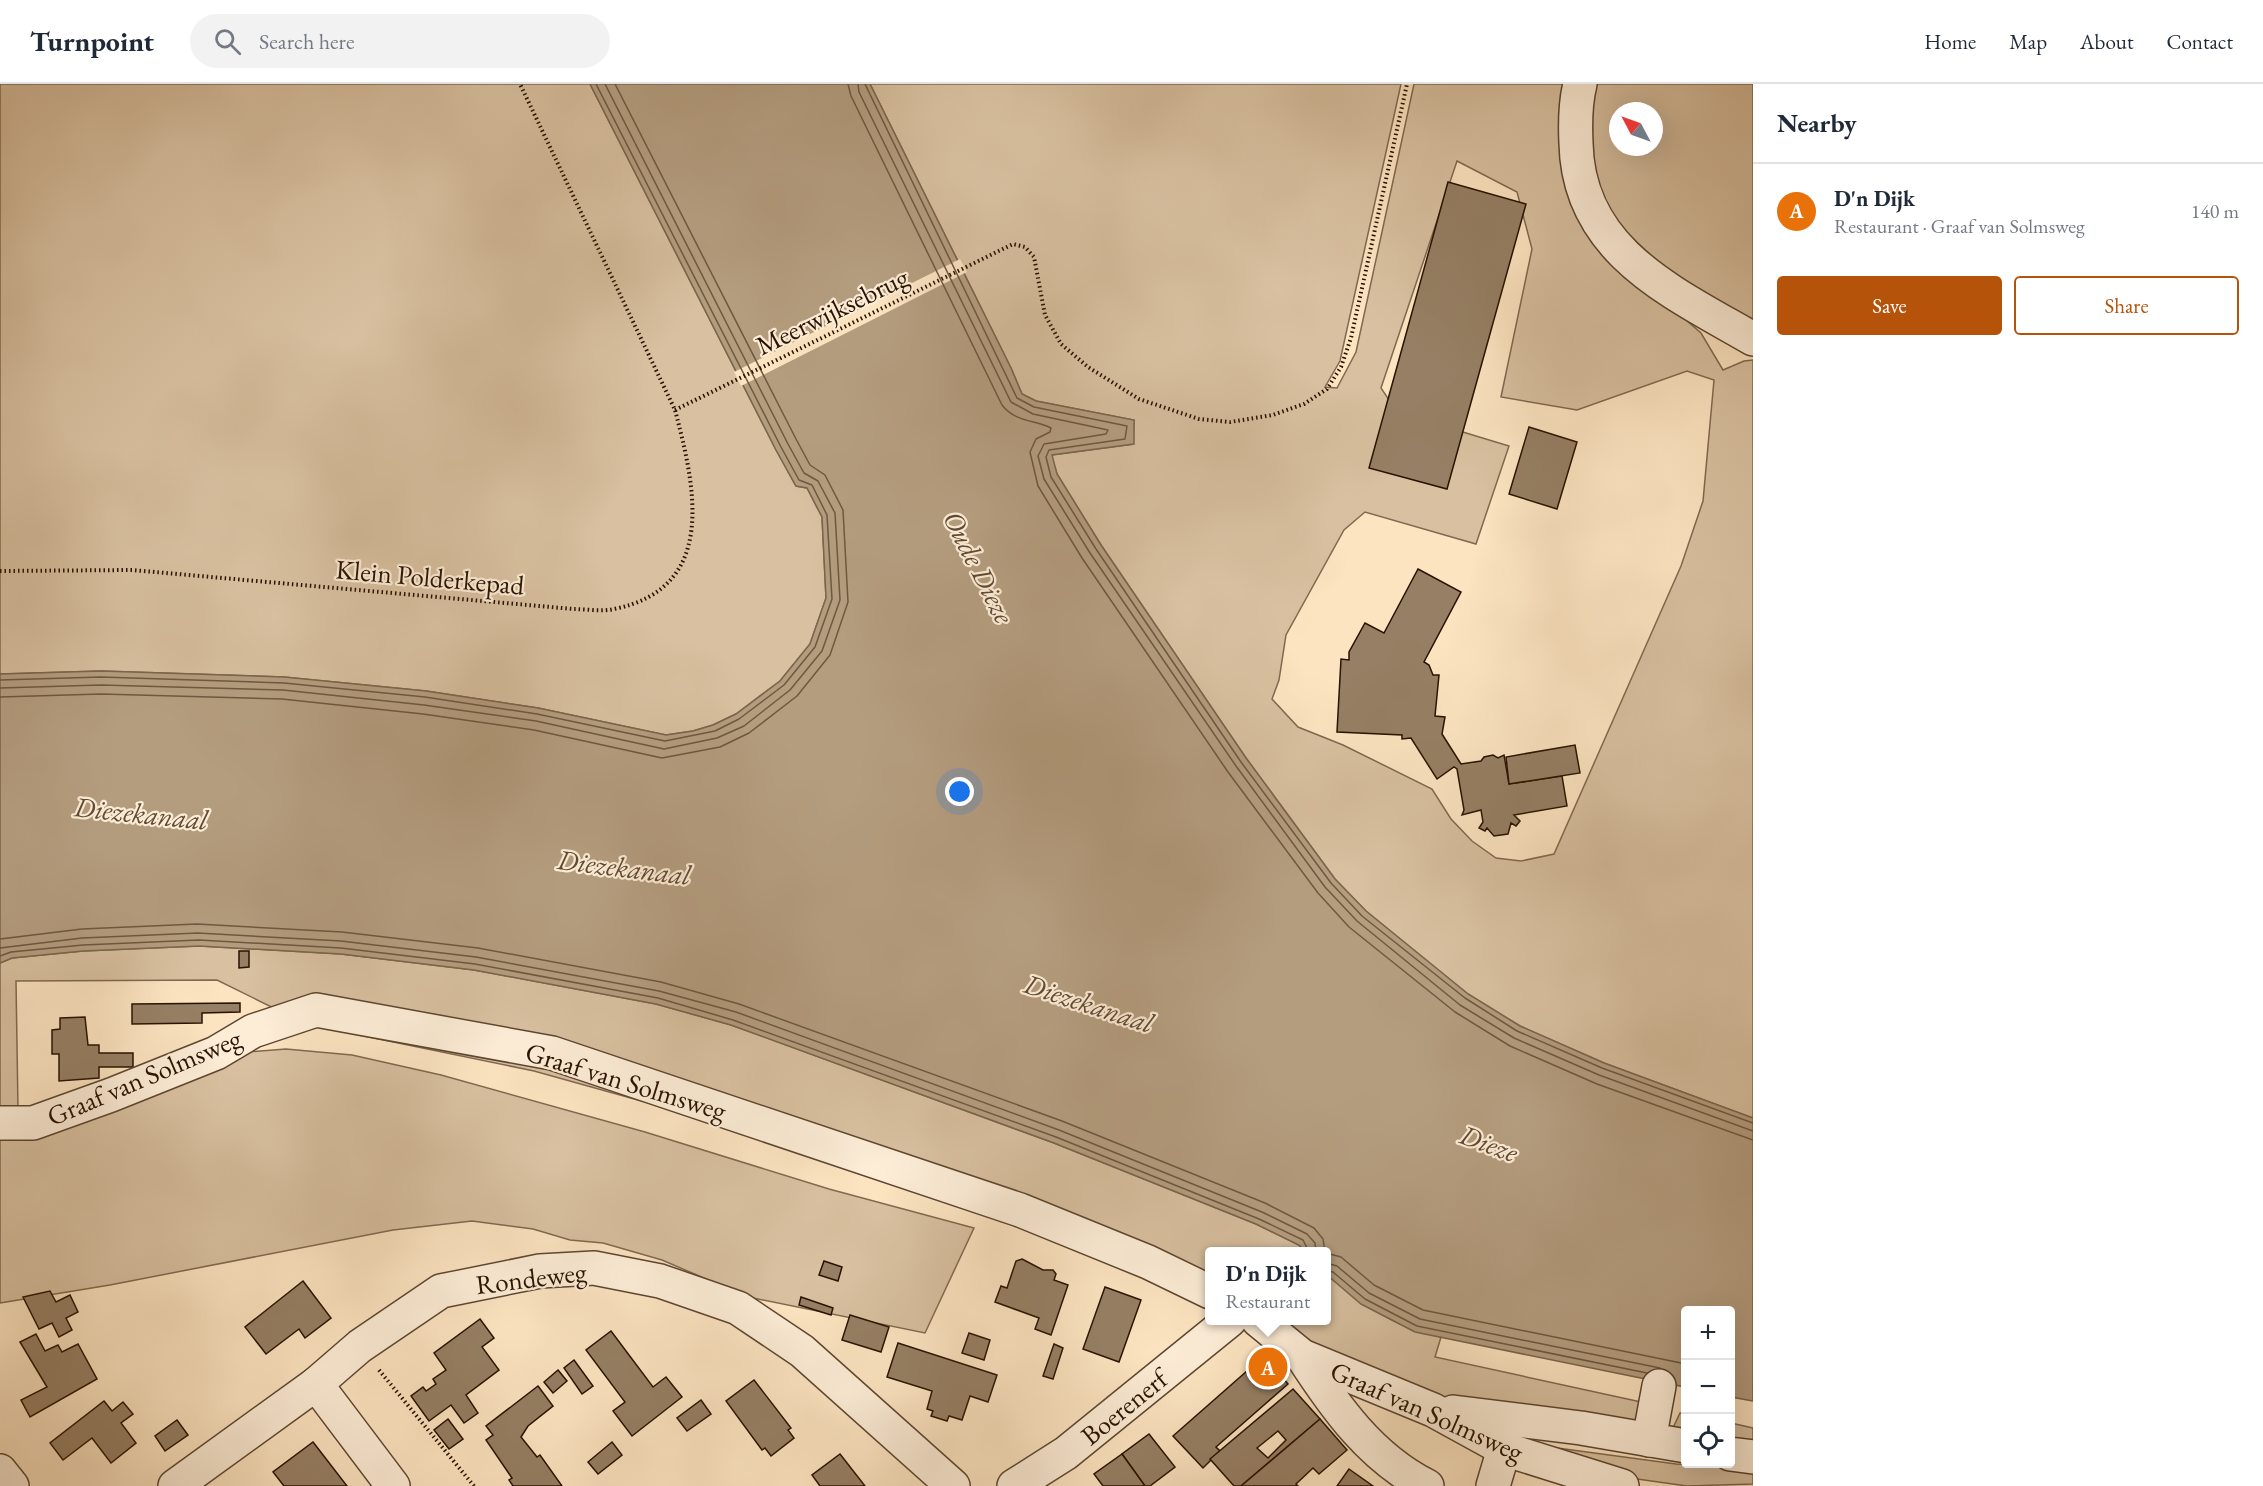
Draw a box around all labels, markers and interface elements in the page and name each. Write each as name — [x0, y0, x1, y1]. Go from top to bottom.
search box — [190, 14, 610, 68]
text: Turnpoint — [30, 23, 154, 59]
icon: search — [211, 25, 244, 58]
text: Search here — [259, 27, 355, 56]
text: Home — [1924, 28, 1976, 55]
text: Map — [2009, 28, 2047, 55]
text: About — [2080, 28, 2133, 55]
text: Contact — [2166, 28, 2233, 55]
north arrow — [1609, 102, 1663, 156]
text: Nearby — [1777, 106, 1857, 140]
text: D'n Dijk — [1834, 184, 1915, 213]
text: A — [1789, 198, 1804, 224]
text: 140 m — [2191, 198, 2239, 224]
text: Restaurant · Graaf van Solmsweg — [1834, 213, 2085, 239]
street label: Meerwijksebrug — [750, 259, 914, 363]
button: Save — [1777, 276, 2002, 335]
button: Share — [2014, 276, 2239, 335]
water label: Oude Dieze — [935, 504, 1023, 630]
street label: Klein Polderkepad — [334, 551, 526, 603]
your location — [945, 777, 974, 806]
water label: Diezekanaal — [71, 788, 211, 838]
water label: Diezekanaal — [554, 841, 694, 893]
water label: Diezekanaal — [1019, 965, 1159, 1041]
street label: Graaf van Solmsweg — [41, 1020, 247, 1134]
street label: Graaf van Solmsweg — [521, 1034, 731, 1128]
water label: Dieze — [1454, 1116, 1523, 1170]
popup — [1205, 1247, 1331, 1325]
street label: Rondeweg — [474, 1254, 589, 1302]
text: D'n Dijk — [1226, 1259, 1307, 1288]
text: Restaurant — [1226, 1288, 1310, 1314]
map controls — [1681, 1306, 1735, 1468]
button: + — [1681, 1306, 1735, 1360]
pin: A — [1248, 1344, 1288, 1390]
street label: Graaf van Solmsweg — [1325, 1353, 1529, 1469]
street label: Boerenerf — [1073, 1359, 1177, 1453]
button: − — [1681, 1360, 1735, 1414]
button: locate — [1681, 1414, 1735, 1468]

